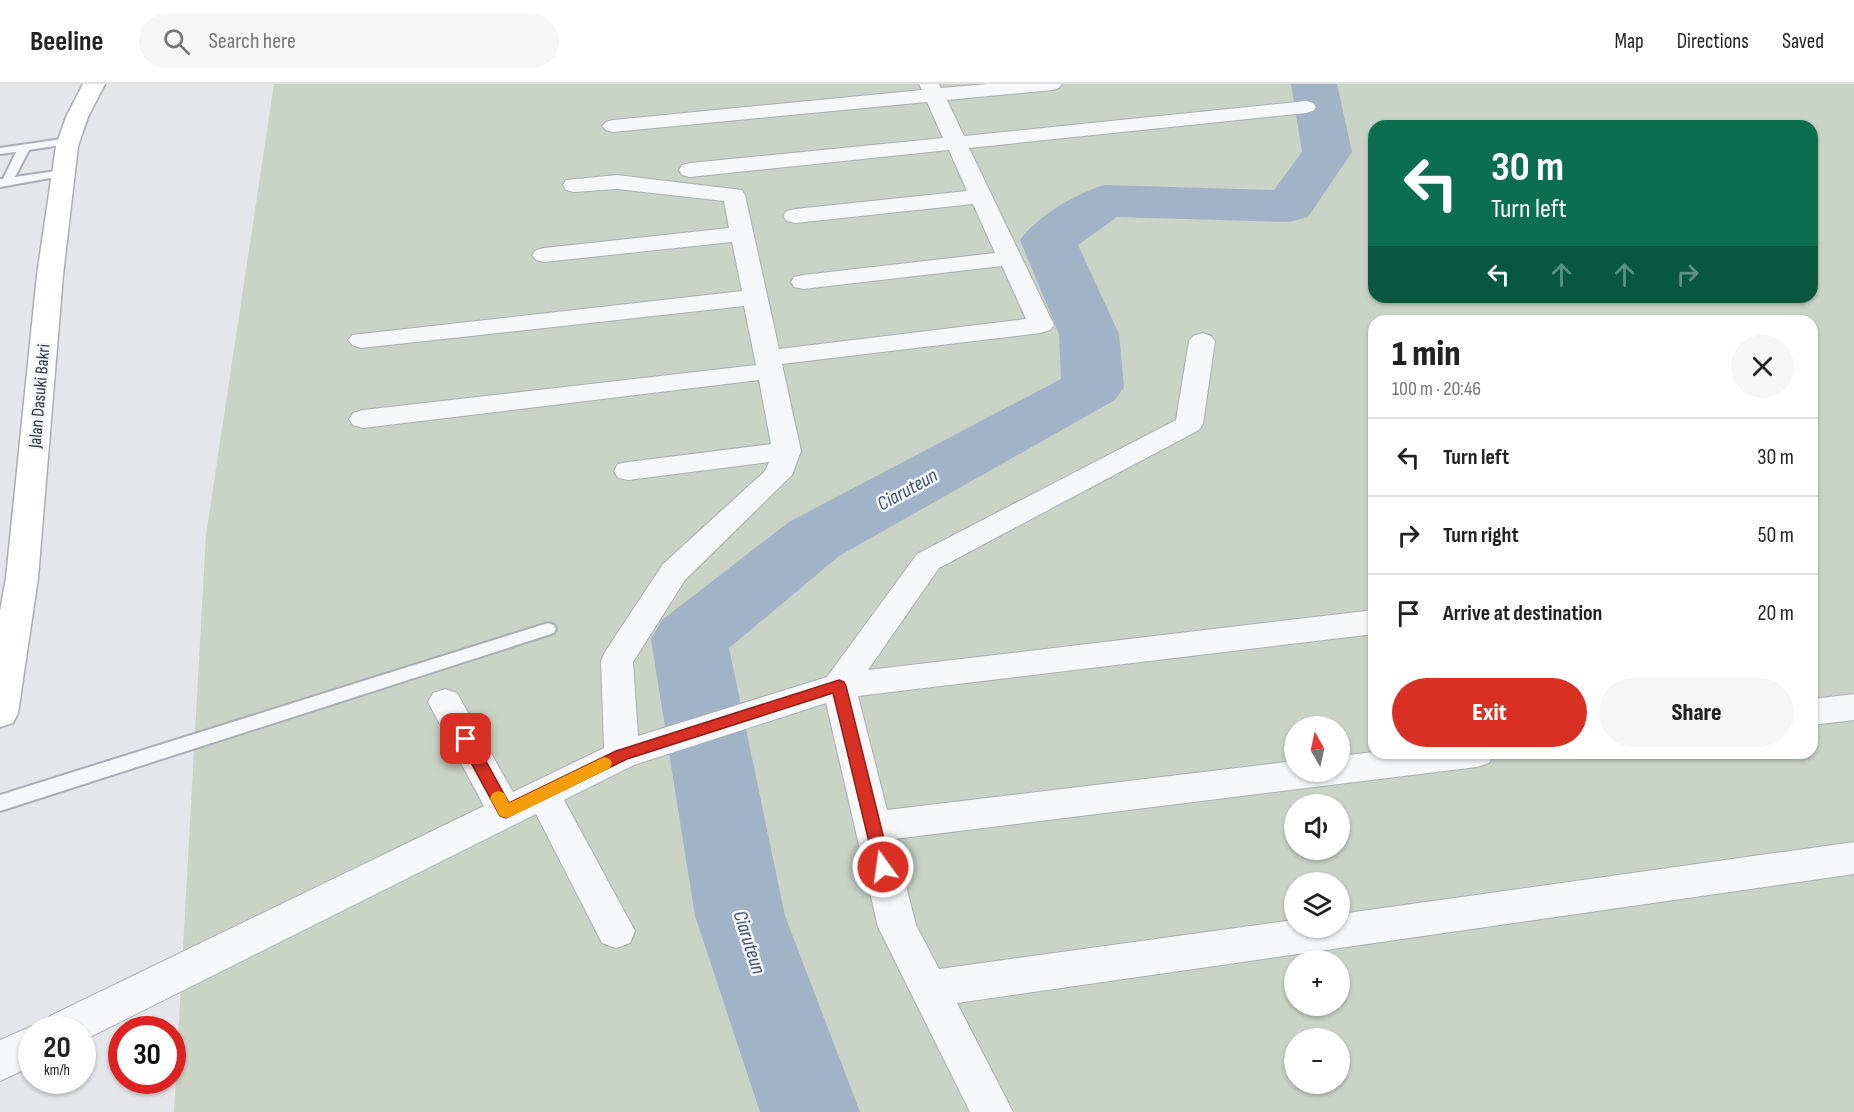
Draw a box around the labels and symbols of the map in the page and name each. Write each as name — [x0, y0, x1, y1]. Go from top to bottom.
street label: Jalan Dasuki Bakri — [24, 343, 55, 450]
water label: Ciaruteun — [873, 464, 942, 516]
pin — [440, 713, 491, 764]
north arrow — [1284, 716, 1350, 782]
position arrow — [851, 835, 915, 899]
water label: Ciaruteun — [728, 908, 771, 977]
speed limit sign: 30 — [108, 1016, 186, 1094]

